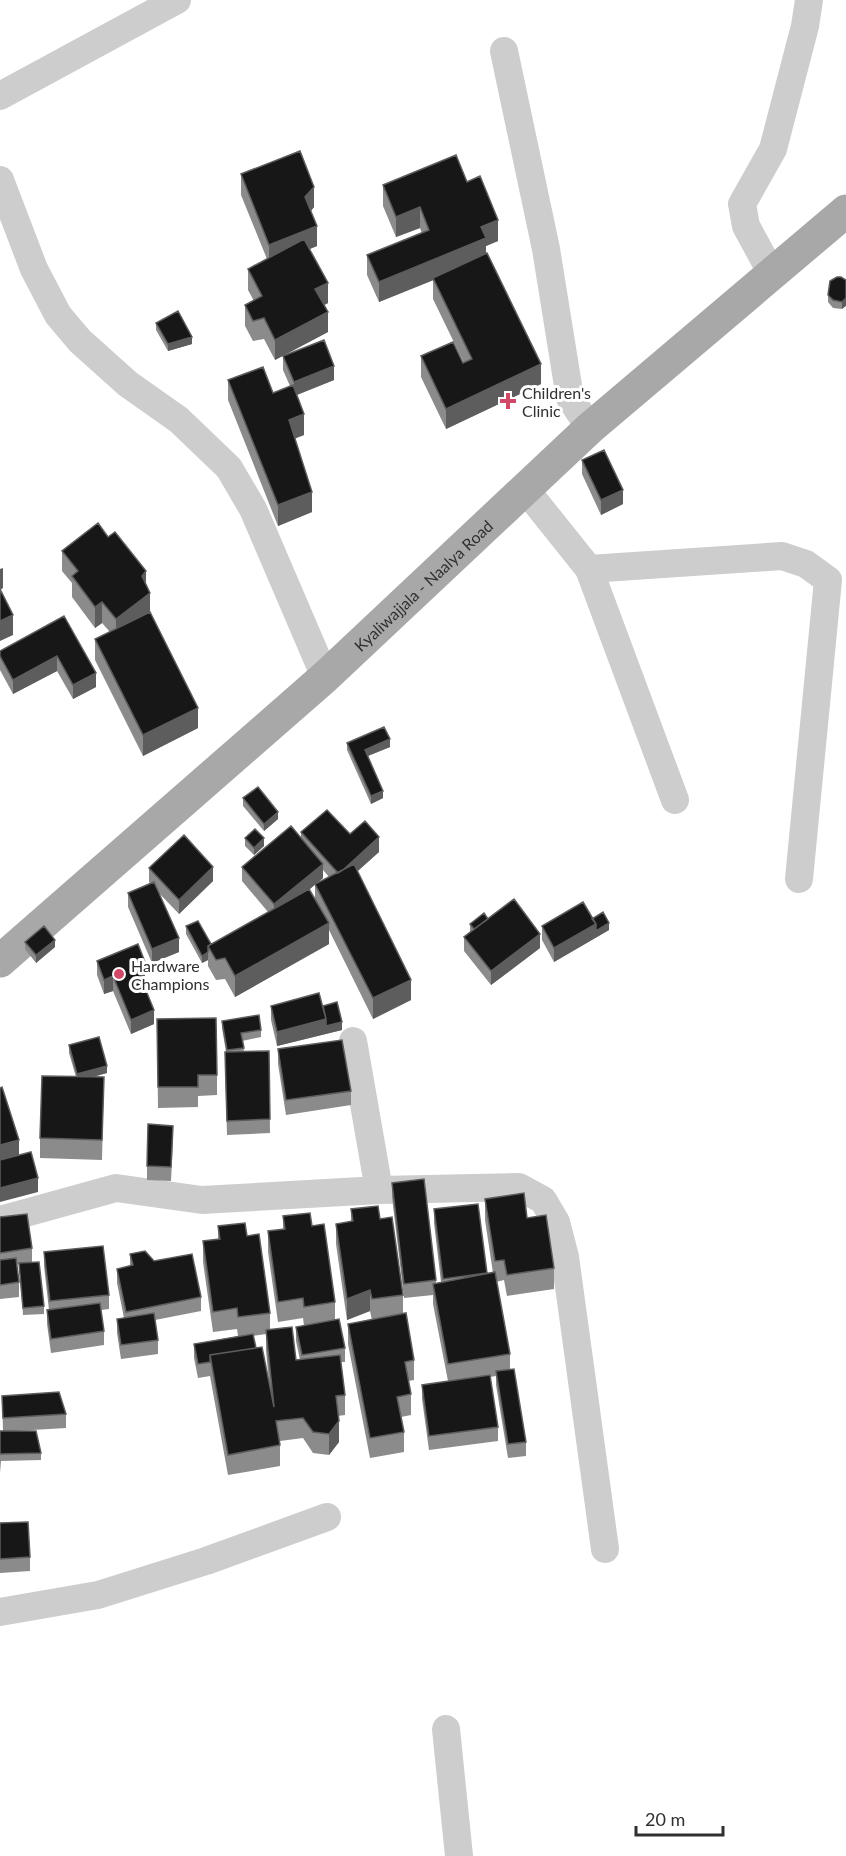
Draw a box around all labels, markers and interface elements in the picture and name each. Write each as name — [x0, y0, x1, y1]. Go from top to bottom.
place label: Children's Clinic — [522, 383, 591, 420]
marker: Children's Clinic — [499, 392, 517, 410]
street label: Kyaliwajjala - Naalya Road — [350, 515, 496, 654]
place label: Hardware Champions — [131, 956, 210, 993]
marker: Hardware Champions — [112, 967, 126, 981]
scale bar — [636, 1799, 723, 1837]
text: 20 m — [645, 1808, 685, 1830]

